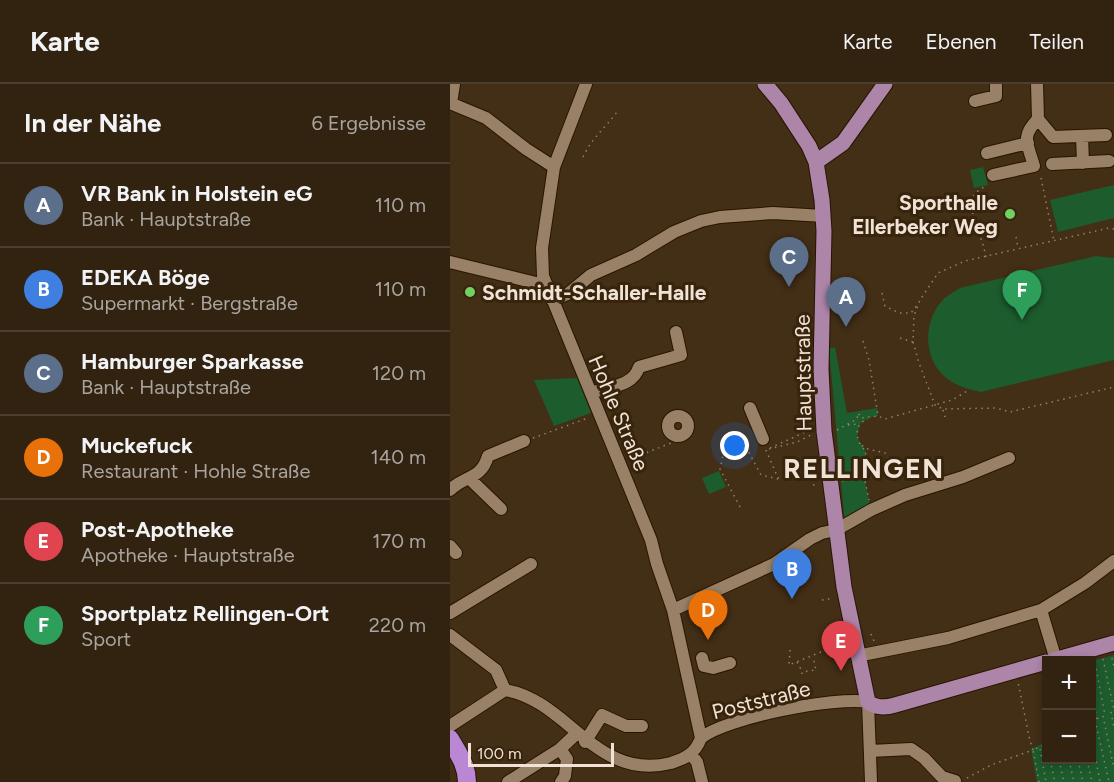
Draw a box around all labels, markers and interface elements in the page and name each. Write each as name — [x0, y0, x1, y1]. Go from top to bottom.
text: Karte — [30, 24, 100, 58]
text: Karte — [843, 29, 892, 54]
text: Ebenen — [925, 29, 997, 54]
text: Teilen — [1030, 29, 1084, 54]
text: In der Nähe — [24, 107, 161, 139]
text: 6 Ergebnisse — [311, 111, 426, 135]
text: VR Bank in Holstein eG — [81, 180, 312, 207]
place label: Sporthalle Ellerbeker Weg — [852, 190, 998, 239]
text: A — [36, 193, 51, 217]
text: 110 m — [375, 193, 426, 217]
text: Bank · Hauptstraße — [81, 207, 251, 231]
marker: Sporthalle Ellerbeker Weg — [1003, 207, 1017, 221]
pin: C — [770, 238, 808, 287]
text: EDEKA Böge — [81, 264, 210, 291]
pin: F — [1002, 270, 1042, 320]
text: B — [37, 277, 50, 301]
text: 110 m — [375, 277, 426, 301]
pin: A — [826, 278, 866, 327]
place label: Schmidt-Schaller-Halle — [482, 280, 707, 305]
marker: Schmidt-Schaller-Halle — [463, 285, 477, 299]
text: Supermarkt · Bergstraße — [81, 291, 298, 315]
street label: Hauptstraße — [789, 314, 817, 432]
text: Hamburger Sparkasse — [81, 348, 304, 375]
street label: Hohle Straße — [583, 352, 655, 474]
text: C — [36, 361, 51, 385]
text: 120 m — [372, 361, 426, 385]
text: Bank · Hauptstraße — [81, 375, 251, 399]
your location — [720, 431, 749, 460]
text: Muckefuck — [81, 432, 193, 459]
text: D — [37, 445, 51, 469]
text: 140 m — [371, 445, 426, 469]
district label: RELLINGEN — [783, 452, 945, 485]
text: Restaurant · Hohle Straße — [81, 459, 310, 483]
text: Post-Apotheke — [81, 516, 234, 543]
text: E — [38, 529, 49, 553]
text: 170 m — [372, 529, 426, 553]
text: Apotheke · Hauptstraße — [81, 543, 295, 567]
pin: B — [772, 550, 812, 599]
pin: D — [688, 590, 728, 640]
text: Sportplatz Rellingen-Ort — [81, 600, 329, 627]
text: F — [38, 613, 49, 637]
text: 220 m — [369, 613, 426, 637]
pin: E — [822, 622, 860, 671]
text: Sport — [81, 627, 131, 651]
map controls — [1042, 656, 1096, 764]
button: + — [1042, 656, 1096, 710]
street label: Poststraße — [709, 676, 813, 724]
button: − — [1042, 710, 1096, 764]
scale bar — [468, 740, 614, 768]
text: 100 m — [477, 744, 522, 763]

